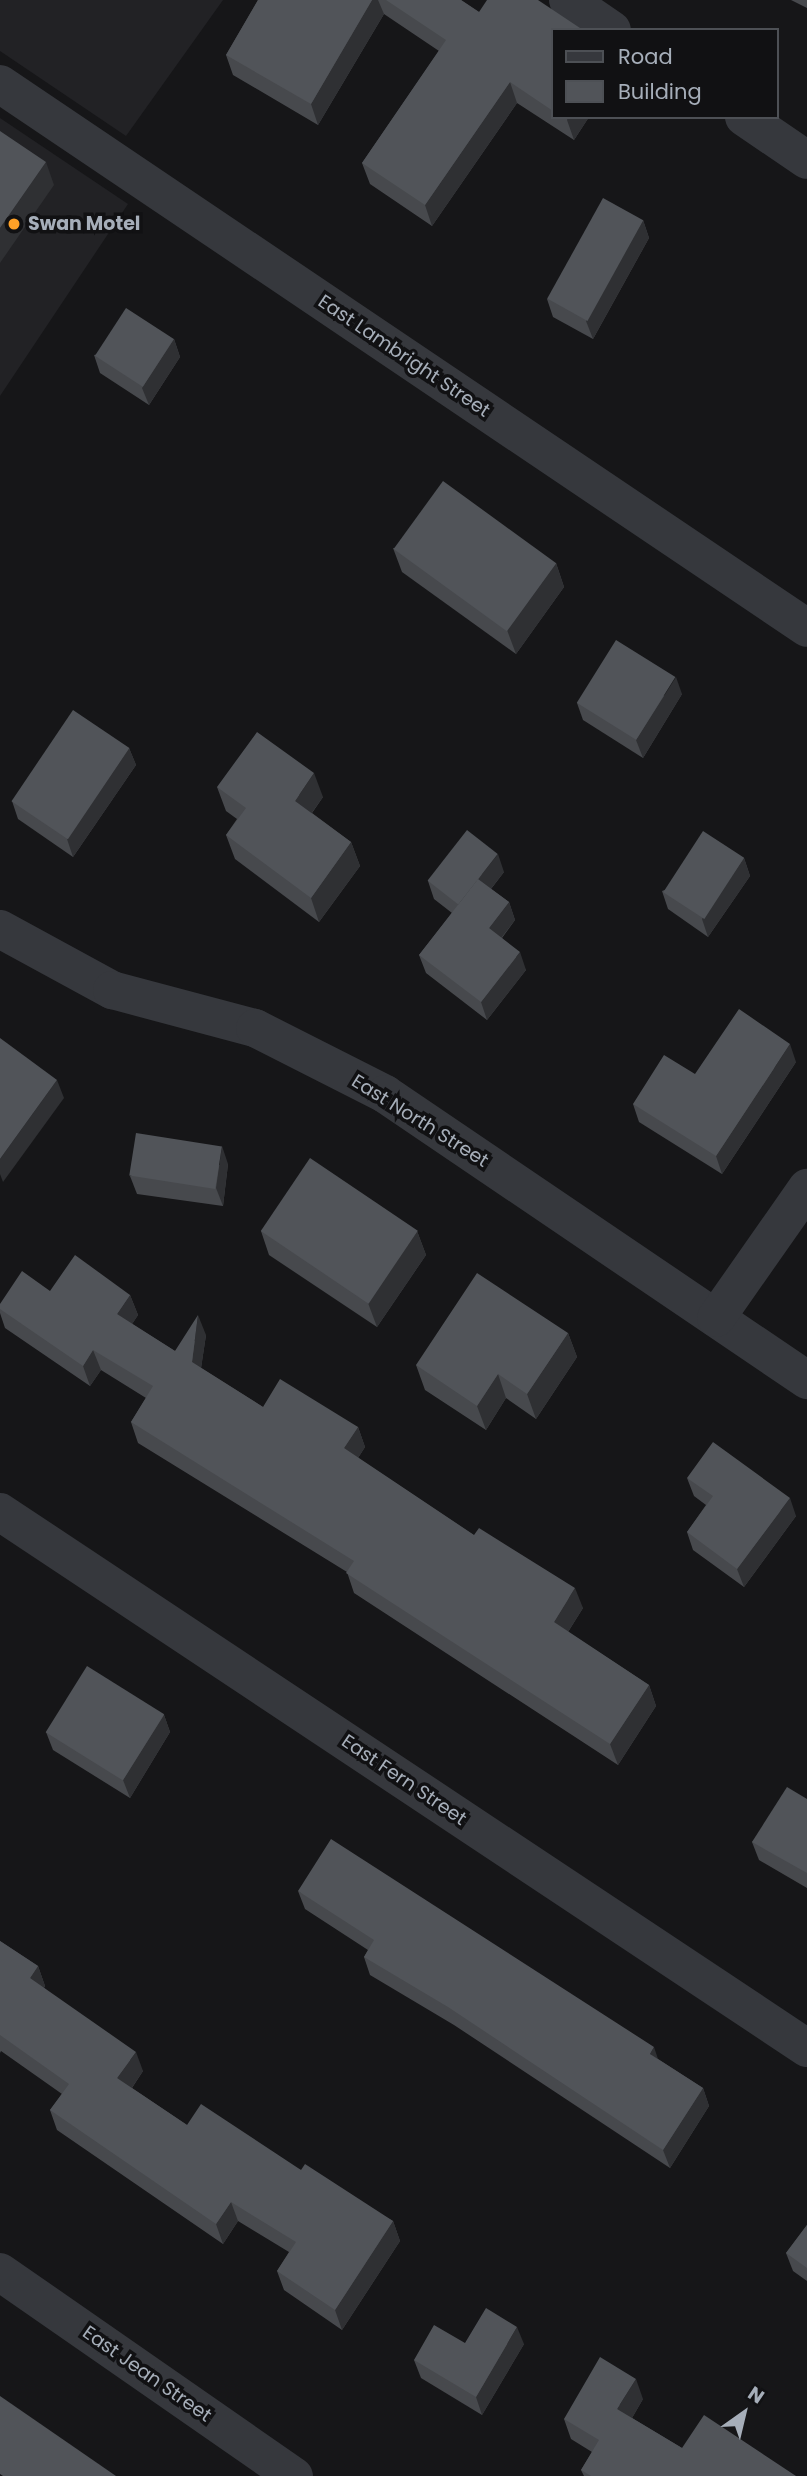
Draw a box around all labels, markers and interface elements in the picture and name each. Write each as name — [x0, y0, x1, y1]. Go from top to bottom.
legend — [552, 28, 779, 119]
text: Road — [618, 42, 673, 71]
text: Building — [618, 77, 702, 106]
place label: Swan Motel — [28, 213, 140, 235]
marker: Swan Motel — [6, 216, 22, 232]
street label: East Lambright Street — [314, 290, 494, 422]
street label: East North Street — [347, 1070, 493, 1172]
street label: East Fern Street — [337, 1730, 471, 1830]
street label: East Jean Street — [78, 2321, 216, 2427]
north arrow — [709, 2378, 779, 2448]
text: N — [743, 2380, 769, 2410]

